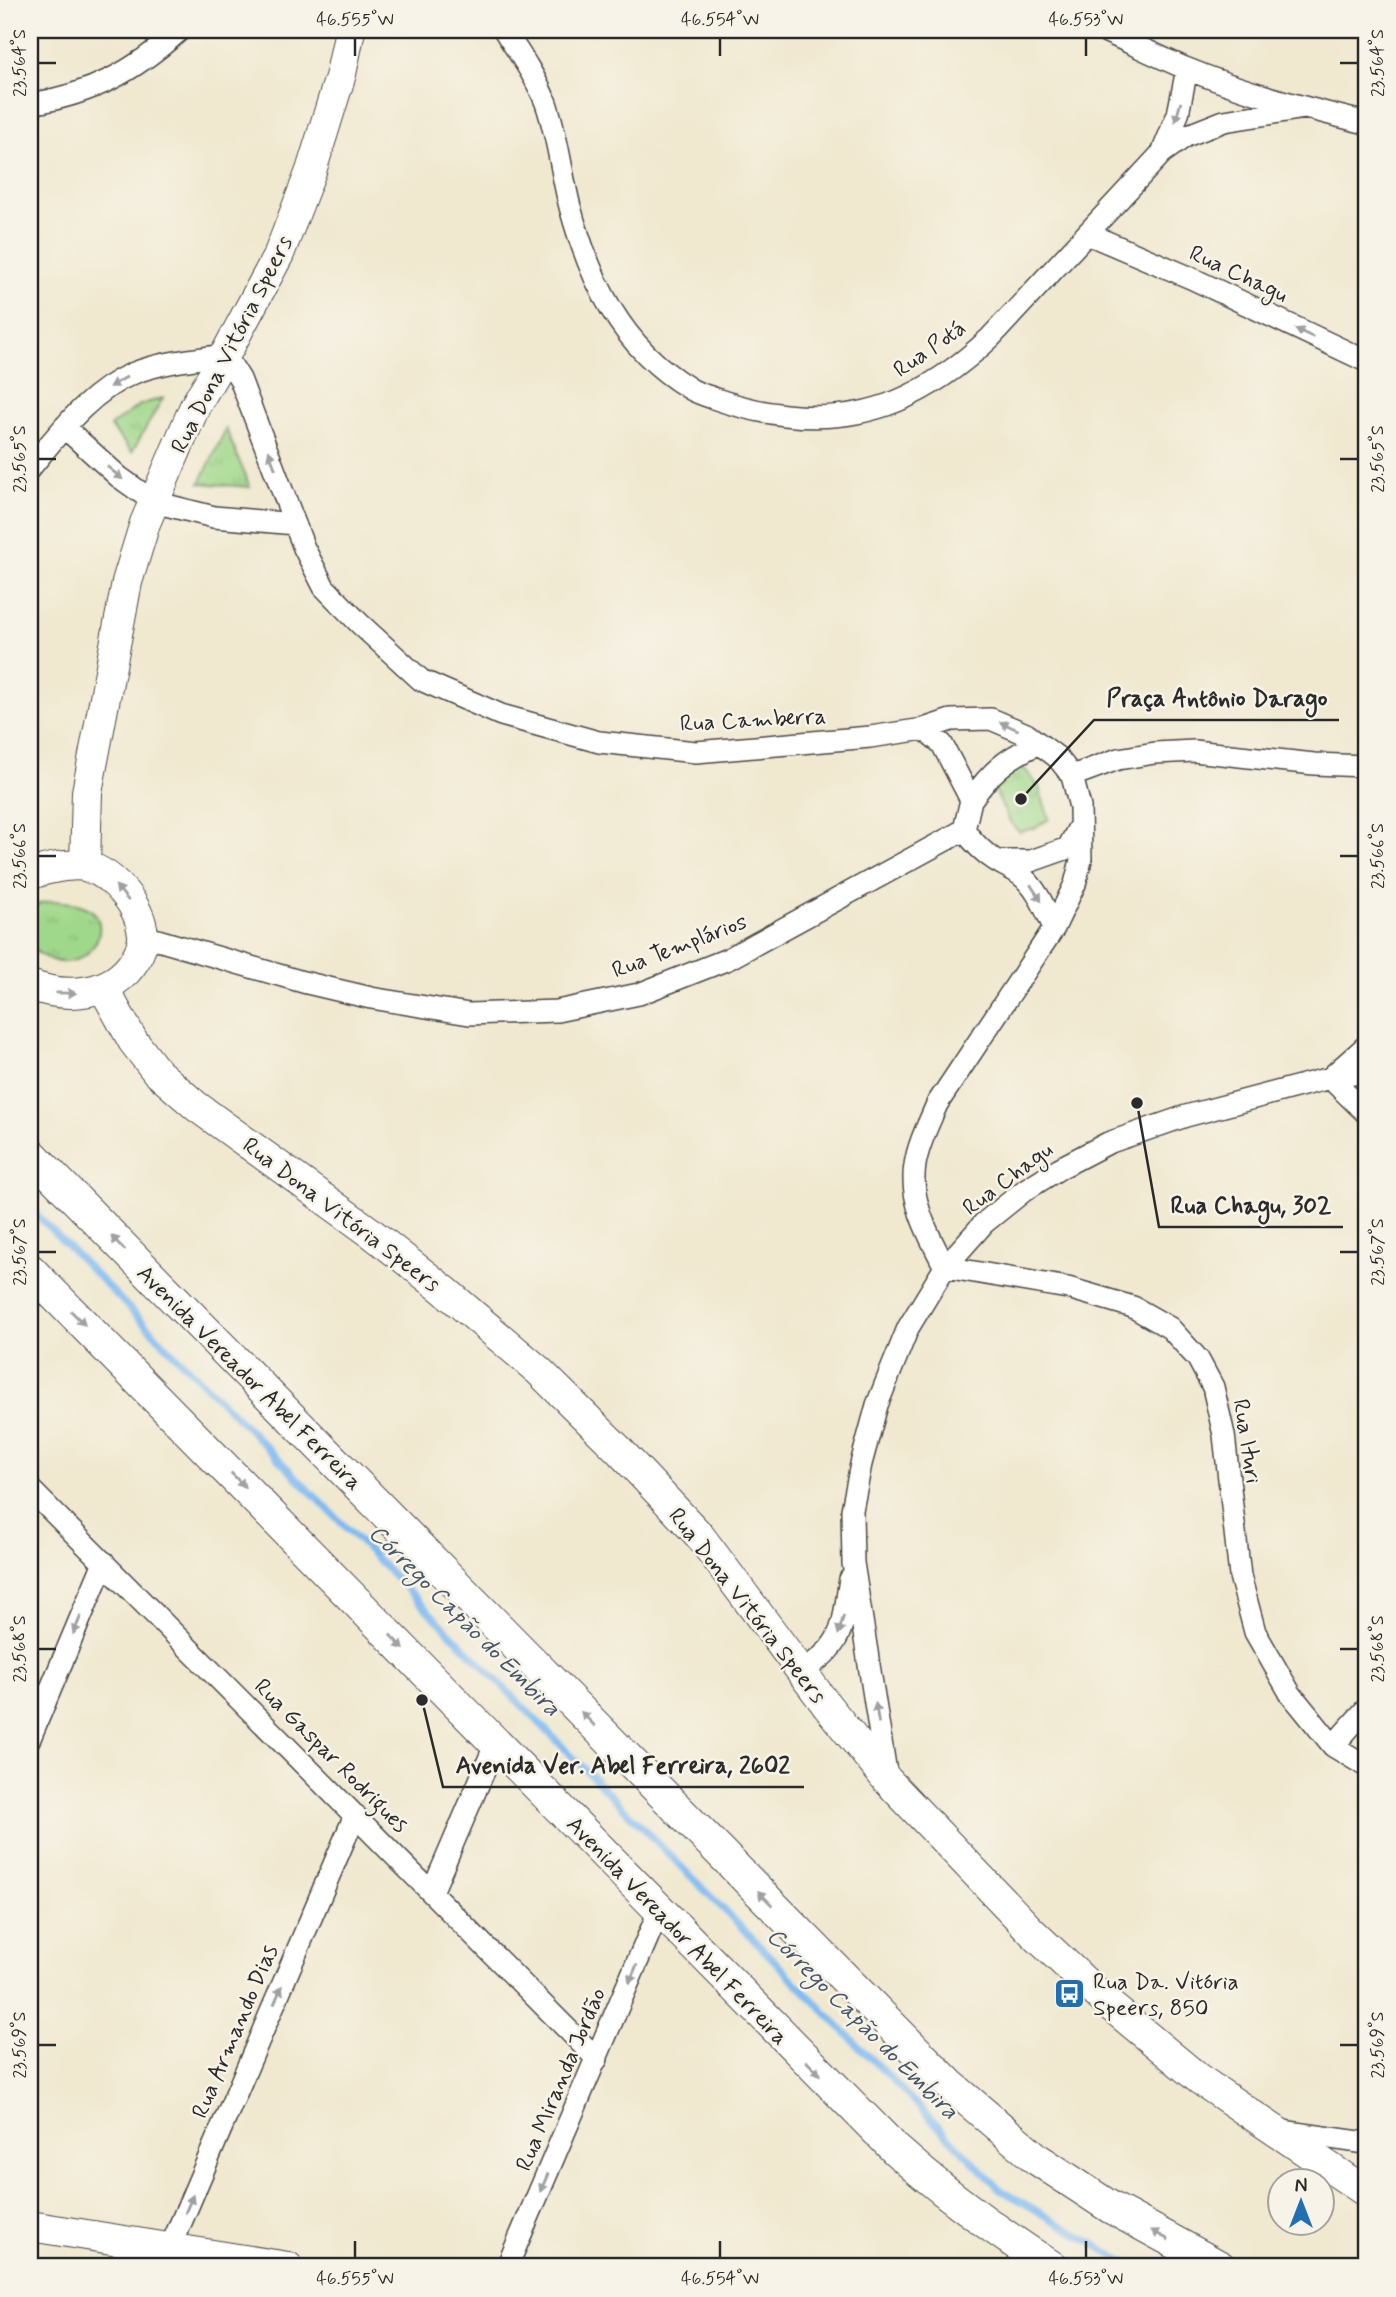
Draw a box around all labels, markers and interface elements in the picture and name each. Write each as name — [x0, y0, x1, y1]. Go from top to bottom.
text: 46.555°W — [316, 8, 394, 32]
text: 46.554°W — [681, 8, 759, 32]
text: 46.553°W — [1049, 8, 1123, 32]
text: 23.564°S — [8, 29, 32, 97]
text: 23.564°S — [1366, 29, 1390, 97]
one-way arrow — [1172, 101, 1183, 123]
street label: Rua Dona Vitória Speers — [165, 231, 301, 459]
street label: Rua Chagu — [1183, 239, 1292, 313]
street label: Rua Potá — [888, 314, 972, 385]
one-way arrow — [1294, 327, 1314, 339]
one-way arrow — [108, 376, 127, 389]
text: 23.565°S — [8, 425, 32, 493]
text: 23.565°S — [1366, 425, 1390, 493]
one-way arrow — [266, 450, 277, 471]
one-way arrow — [106, 465, 123, 480]
callout: Praça Antônio Darago — [1094, 675, 1339, 720]
text: Praça Antônio Darago — [1107, 684, 1328, 718]
street label: Rua Camberra — [679, 702, 827, 740]
one-way arrow — [999, 720, 1019, 732]
text: 23.566°S — [8, 823, 32, 889]
text: 23.566°S — [1366, 823, 1390, 889]
one-way arrow — [114, 884, 130, 902]
one-way arrow — [1029, 884, 1042, 903]
street label: Rua Templários — [608, 907, 751, 986]
one-way arrow — [55, 987, 77, 999]
street label: Rua Dona Vitória Speers — [236, 1131, 446, 1300]
street label: Rua Chagu — [957, 1136, 1061, 1225]
callout: Rua Chagu, 302 — [1159, 1182, 1343, 1227]
text: Rua Chagu, 302 — [1171, 1191, 1332, 1225]
text: 23.567°S — [8, 1218, 32, 1286]
text: 23.567°S — [1366, 1218, 1390, 1286]
one-way arrow — [111, 1235, 127, 1252]
street label: Avenida Vereador Abel Ferreira — [129, 1259, 368, 1498]
one-way arrow — [69, 1309, 85, 1326]
street label: Rua Ituri — [1225, 1397, 1268, 1486]
one-way arrow — [229, 1471, 246, 1487]
street label: Rua Dona Vitória Speers — [661, 1502, 832, 1710]
water label: Córrego Capão do Embira — [360, 1518, 567, 1725]
text: 23.568°S — [8, 1615, 32, 1683]
one-way arrow — [71, 1615, 83, 1635]
one-way arrow — [835, 1615, 845, 1636]
text: 23.568°S — [1366, 1615, 1390, 1683]
one-way arrow — [388, 1634, 405, 1651]
street label: Rua Gaspar Rodrigues — [246, 1673, 414, 1841]
one-way arrow — [871, 1702, 882, 1724]
one-way arrow — [580, 1711, 596, 1728]
callout: Avenida Ver. Abel Ferreira, 2602 — [443, 1742, 804, 1787]
text: Avenida Ver. Abel Ferreira, 2602 — [456, 1751, 790, 1782]
street label: Avenida Vereador Abel Ferreira — [559, 1810, 794, 2052]
one-way arrow — [756, 1890, 773, 1907]
water label: Córrego Capão do Embira — [758, 1921, 965, 2128]
street label: Rua Armando Dias — [186, 1940, 286, 2123]
one-way arrow — [627, 1964, 639, 1984]
place label: Rua Da. Vitória Speers, 850 — [1093, 1968, 1239, 2024]
bus stop icon: Rua Da. Vitória Speers, 850 — [1053, 1977, 1087, 2011]
street label: Rua Miranda Jordão — [510, 1984, 614, 2176]
one-way arrow — [273, 1985, 284, 2006]
text: 23.569°S — [8, 2012, 32, 2078]
text: 23.569°S — [1366, 2012, 1390, 2078]
one-way arrow — [804, 2059, 820, 2076]
north arrow — [1266, 2168, 1336, 2238]
one-way arrow — [538, 2173, 550, 2193]
text: N — [1295, 2174, 1307, 2199]
one-way arrow — [184, 2194, 195, 2215]
one-way arrow — [1150, 2229, 1169, 2241]
text: 46.555°W — [316, 2267, 394, 2291]
text: 46.554°W — [681, 2267, 759, 2291]
text: 46.553°W — [1049, 2267, 1123, 2291]

